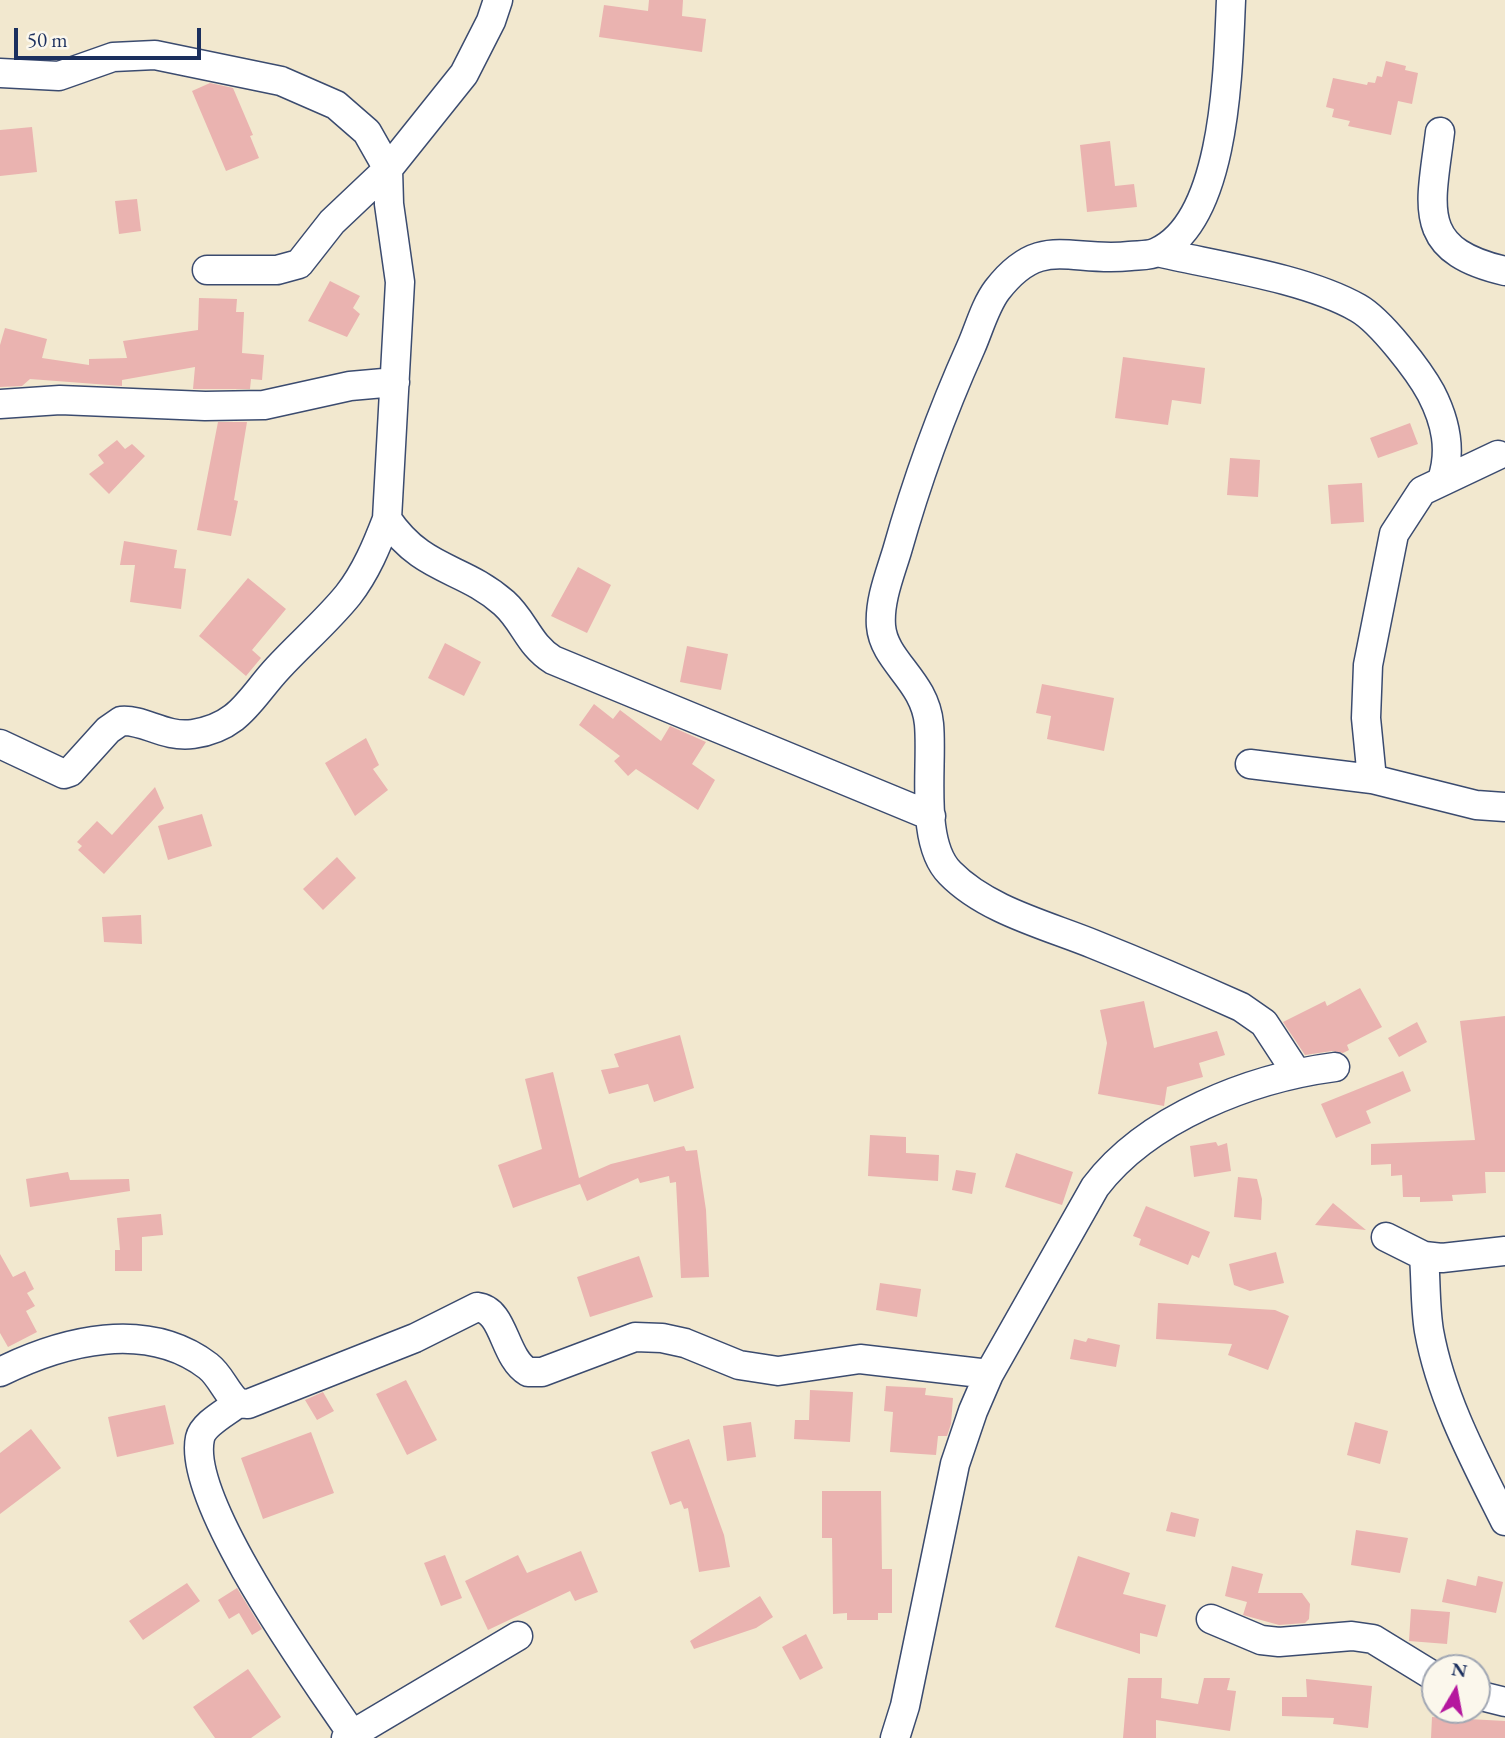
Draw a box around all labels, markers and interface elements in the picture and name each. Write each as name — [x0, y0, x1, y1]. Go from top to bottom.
scale bar — [18, 14, 205, 58]
text: 50 m — [27, 26, 68, 53]
north arrow — [1421, 1654, 1491, 1724]
text: N — [1450, 1656, 1469, 1683]

